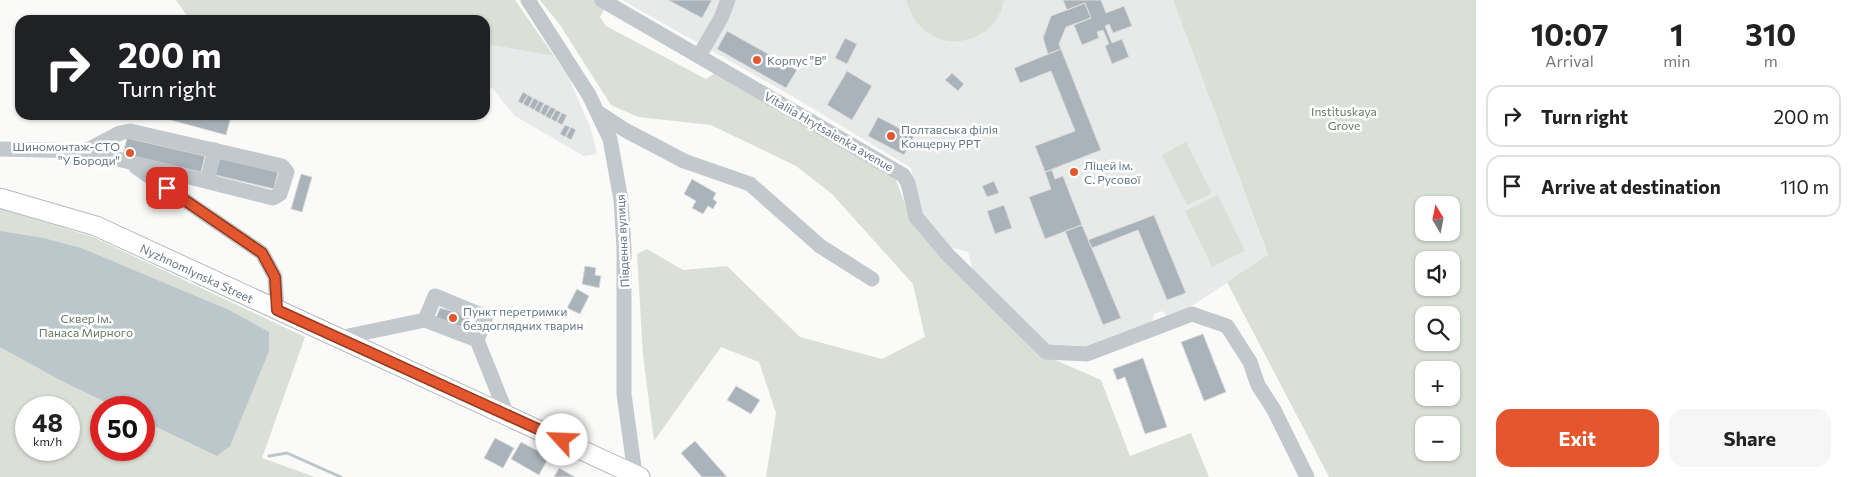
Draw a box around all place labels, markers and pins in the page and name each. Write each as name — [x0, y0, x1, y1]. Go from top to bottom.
place label: Корпус "В" — [767, 53, 827, 67]
marker: Корпус "В" — [751, 54, 763, 66]
place label: Полтавська філія Концерну РРТ — [901, 122, 998, 150]
marker: Полтавська філія Концерну РРТ — [885, 130, 897, 142]
place label: Шиномонтаж-СТО "У Бороди" — [13, 139, 120, 167]
marker: Шиномонтаж-СТО "У Бороди" — [124, 147, 136, 159]
place label: Ліцей ім. С. Русової — [1084, 158, 1142, 186]
marker: Ліцей ім. С. Русової — [1068, 166, 1080, 178]
pin — [146, 167, 188, 209]
place label: Пункт перетримки бездоглядних тварин — [463, 304, 583, 332]
marker: Пункт перетримки бездоглядних тварин — [447, 312, 459, 324]

